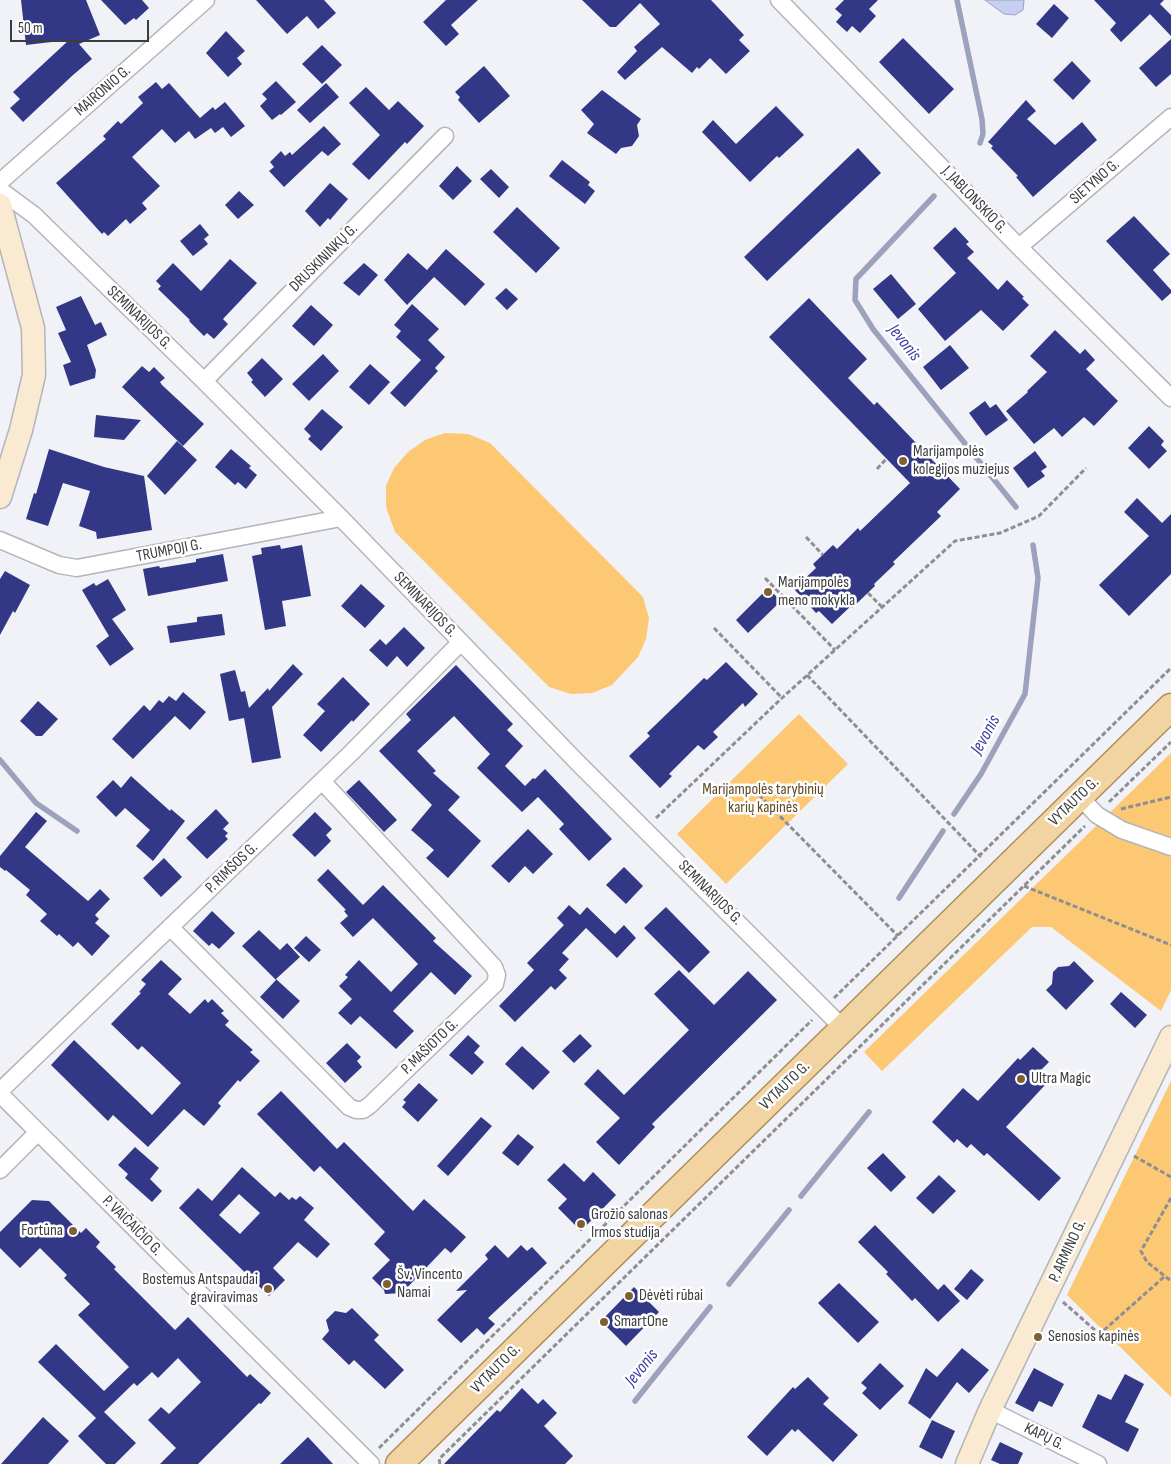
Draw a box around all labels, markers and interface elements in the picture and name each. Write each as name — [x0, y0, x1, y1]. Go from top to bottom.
scale bar — [12, 10, 151, 42]
text: 50 m — [18, 19, 43, 38]
street label: MAIRONIO G. — [71, 62, 135, 120]
street label: SIETYNO G. — [1066, 155, 1124, 209]
street label: J. JABLONSKIO G. — [937, 162, 1011, 238]
street label: DRUSKININKŲ G. — [286, 220, 362, 296]
street label: SEMINARIJOS G. — [102, 282, 176, 354]
water label: Jevonis — [883, 320, 925, 366]
place label: Marijampolės kolegijos muziejus — [913, 442, 1009, 480]
marker: Marijampolės kolegijos muziejus — [897, 455, 909, 467]
street label: TRUMPOJI G. — [135, 535, 203, 567]
street label: SEMINARIJOS G. — [389, 568, 461, 642]
place label: Marijampolės meno mokykla — [778, 573, 855, 611]
marker: Marijampolės meno mokykla — [762, 586, 774, 598]
water label: Jevonis — [966, 712, 1006, 758]
street label: VYTAUTO G. — [1045, 773, 1103, 831]
park label: Marijampolės tarybinių karių kapinės — [702, 780, 824, 818]
street label: P. RIMŠOS G. — [202, 838, 262, 898]
street label: SEMINARIJOS G. — [674, 857, 746, 929]
street label: P. MAŠIOTO G. — [397, 1015, 463, 1079]
street label: VYTAUTO G. — [756, 1057, 814, 1115]
place label: Ultra Magic — [1031, 1069, 1091, 1089]
marker: Ultra Magic — [1015, 1073, 1027, 1085]
street label: P. VAIČAIČIO G. — [98, 1192, 166, 1260]
place label: Grožio salonas Irmos studija — [591, 1205, 668, 1243]
street label: P. ARMINO G. — [1045, 1217, 1091, 1285]
marker: Grožio salonas Irmos studija — [575, 1218, 587, 1230]
place label: Fortūna — [21, 1221, 63, 1241]
marker: Fortūna — [67, 1225, 79, 1237]
place label: Šv. Vincento Namai — [397, 1265, 463, 1303]
place label: Bostemus Antspaudai graviravimas — [142, 1270, 258, 1308]
marker: Šv. Vincento Namai — [381, 1278, 393, 1290]
marker: Bostemus Antspaudai graviravimas — [262, 1283, 274, 1295]
place label: Dėvėti rūbai — [639, 1286, 703, 1306]
marker: Dėvėti rūbai — [623, 1290, 635, 1302]
place label: SmartOne — [614, 1312, 668, 1332]
marker: SmartOne — [598, 1316, 610, 1328]
place label: Senosios kapinės — [1048, 1327, 1139, 1347]
marker: Senosios kapinės — [1032, 1331, 1044, 1343]
street label: VYTAUTO G. — [467, 1340, 525, 1398]
water label: Jevonis — [621, 1345, 663, 1391]
street label: KAPŲ G. — [1021, 1419, 1067, 1455]

